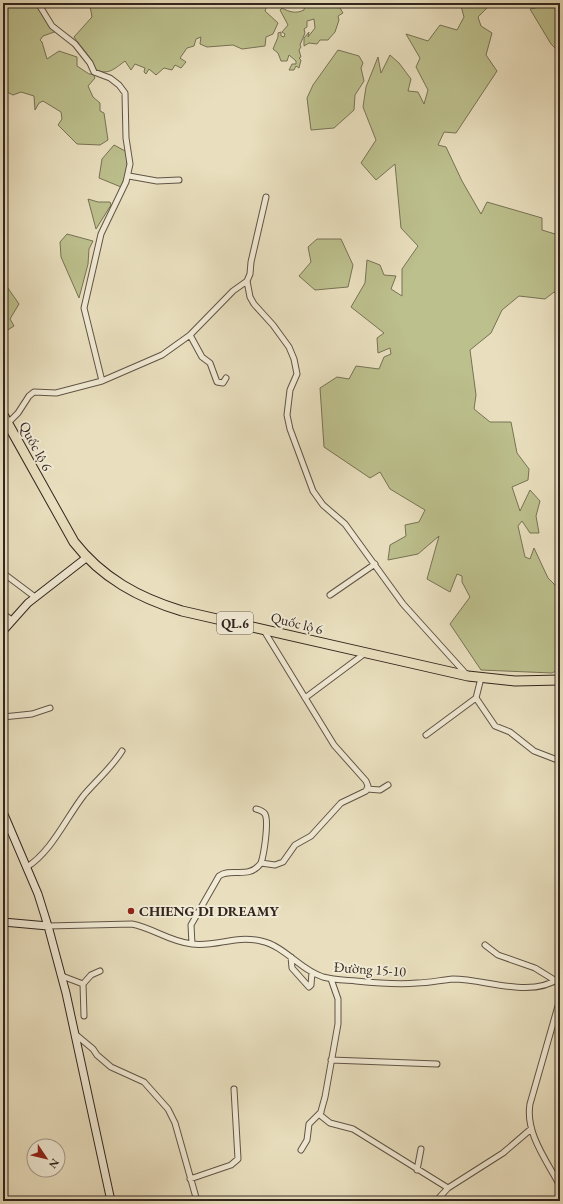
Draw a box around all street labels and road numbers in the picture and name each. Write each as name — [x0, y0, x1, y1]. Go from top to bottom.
street label: Quốc lộ 6 — [16, 418, 57, 474]
street label: Quốc lộ 6 — [269, 608, 325, 638]
road number: QL.6 — [217, 612, 253, 634]
street label: Đường 15-10 — [333, 957, 407, 981]

